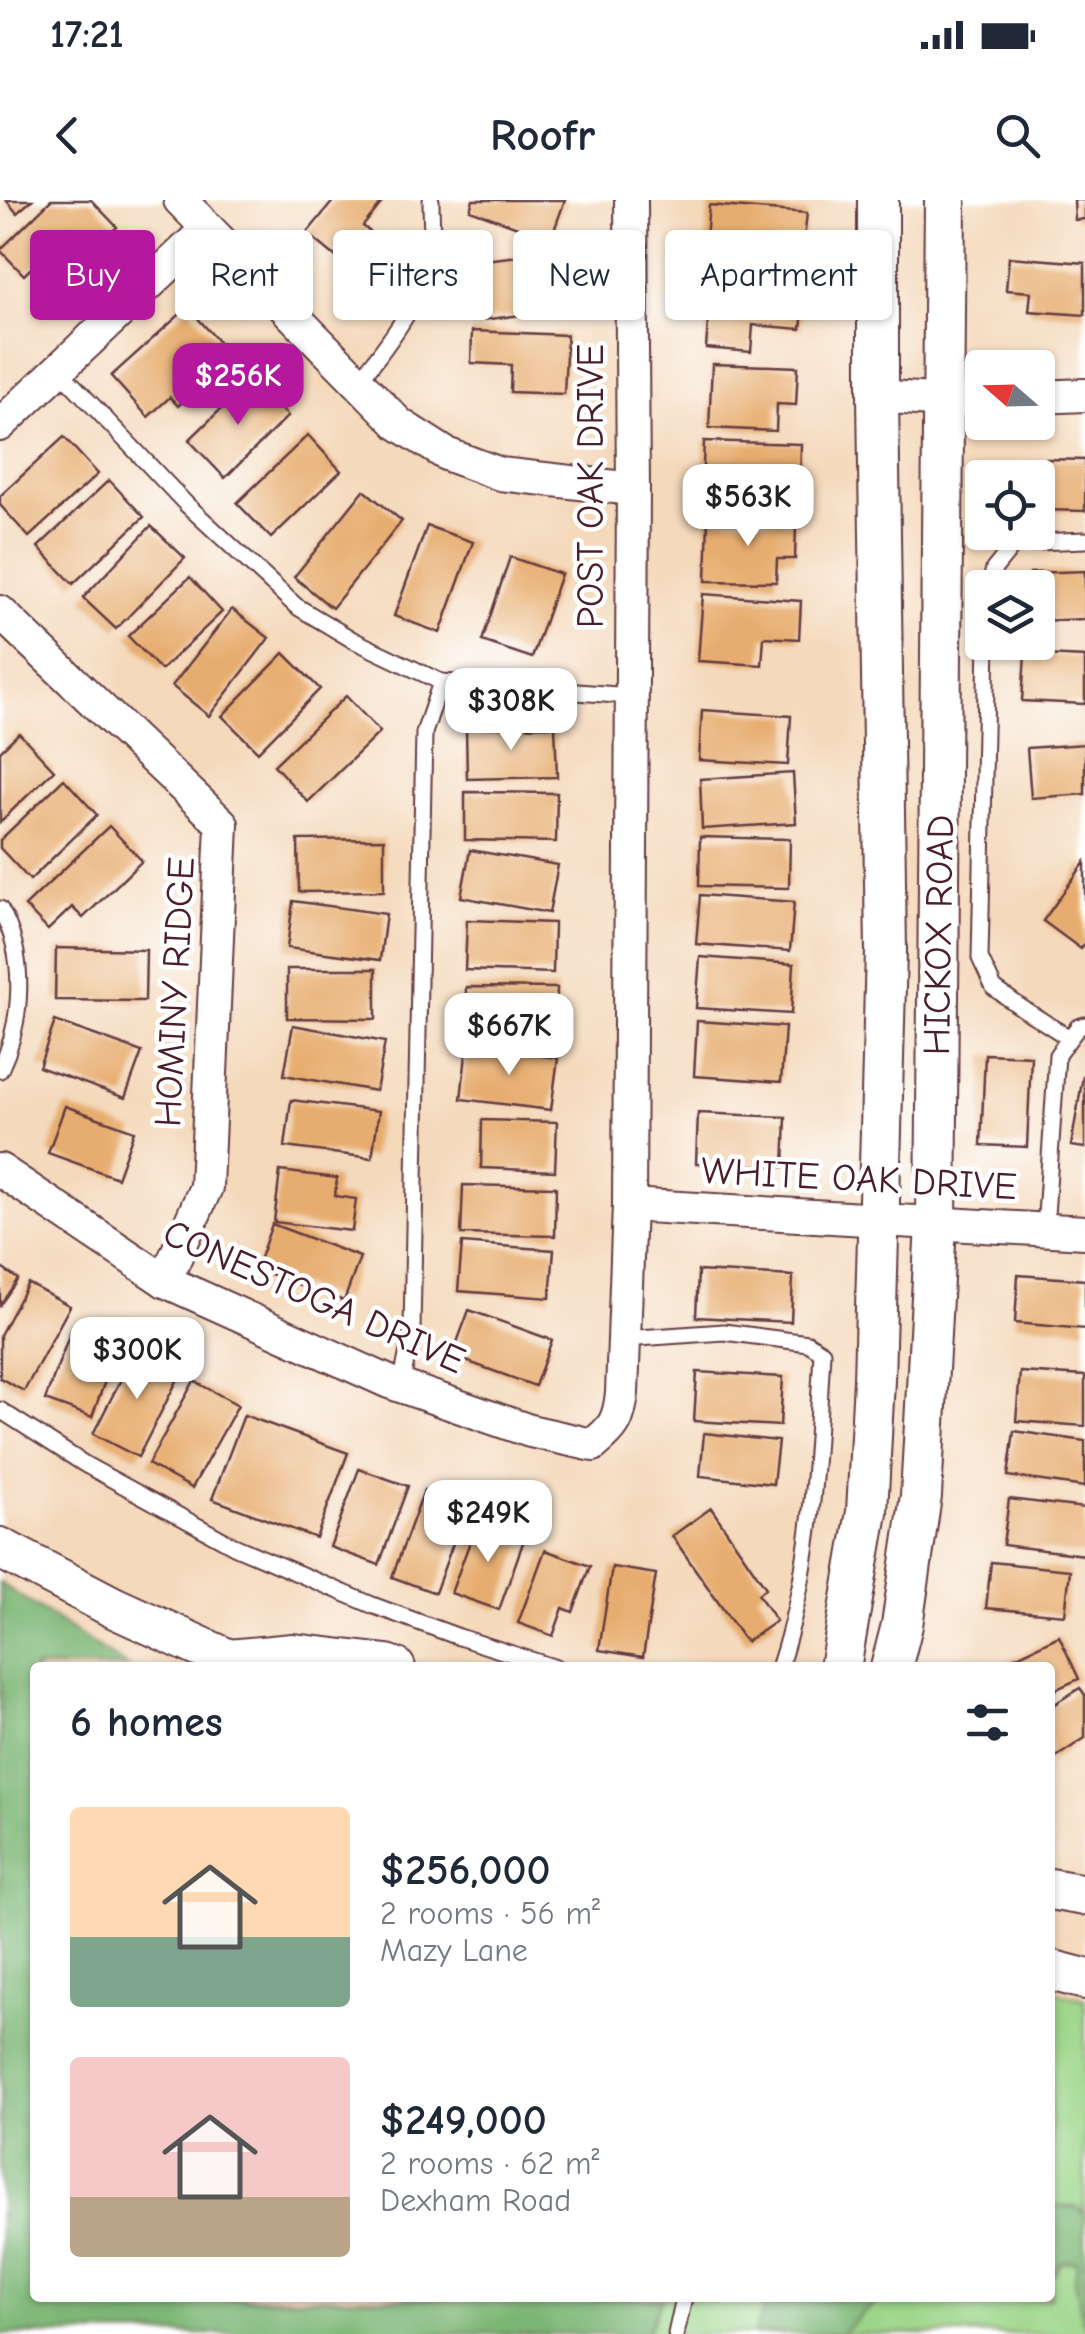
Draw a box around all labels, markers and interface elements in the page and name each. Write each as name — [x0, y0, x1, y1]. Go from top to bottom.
text: 17:21 — [50, 13, 124, 57]
icon: back — [40, 108, 95, 163]
icon: search — [990, 108, 1045, 163]
text: Roofr — [490, 109, 595, 161]
chip: Buy — [30, 230, 155, 320]
chip: Rent — [175, 230, 313, 320]
chip: Filters — [333, 230, 493, 320]
chip: New — [513, 230, 645, 320]
chip: Apartment — [665, 230, 892, 320]
pin: $256K — [168, 343, 308, 428]
street label: POST OAK DRIVE — [569, 344, 613, 628]
north arrow — [965, 350, 1055, 440]
map controls — [965, 350, 1055, 660]
text: $256K — [195, 357, 281, 394]
button: locate — [965, 460, 1055, 550]
pin: $563K — [678, 464, 818, 549]
text: $563K — [705, 478, 791, 515]
button: layers — [965, 570, 1055, 660]
pin: $308K — [441, 668, 581, 753]
text: $308K — [467, 682, 555, 719]
street label: HICKOX ROAD — [915, 814, 963, 1056]
street label: HOMINY RIDGE — [146, 856, 204, 1128]
pin: $667K — [439, 993, 579, 1078]
text: $667K — [466, 1007, 552, 1044]
street label: WHITE OAK DRIVE — [700, 1149, 1018, 1209]
street label: CONESTOGA DRIVE — [156, 1211, 472, 1383]
pin: $300K — [67, 1317, 207, 1402]
text: $300K — [92, 1331, 182, 1368]
pin: $249K — [418, 1480, 558, 1565]
text: $249K — [446, 1494, 530, 1531]
icon: filters — [960, 1695, 1015, 1750]
text: 6 homes — [70, 1698, 223, 1747]
text: $256,000 — [380, 1846, 551, 1895]
icon: home — [150, 1847, 270, 1967]
text: 2 rooms · 56 m² — [380, 1895, 600, 1932]
text: Mazy Lane — [380, 1932, 528, 1969]
text: $249,000 — [380, 2096, 547, 2145]
icon: home — [150, 2097, 270, 2217]
text: 2 rooms · 62 m² — [380, 2145, 599, 2182]
text: Dexham Road — [380, 2182, 571, 2219]

